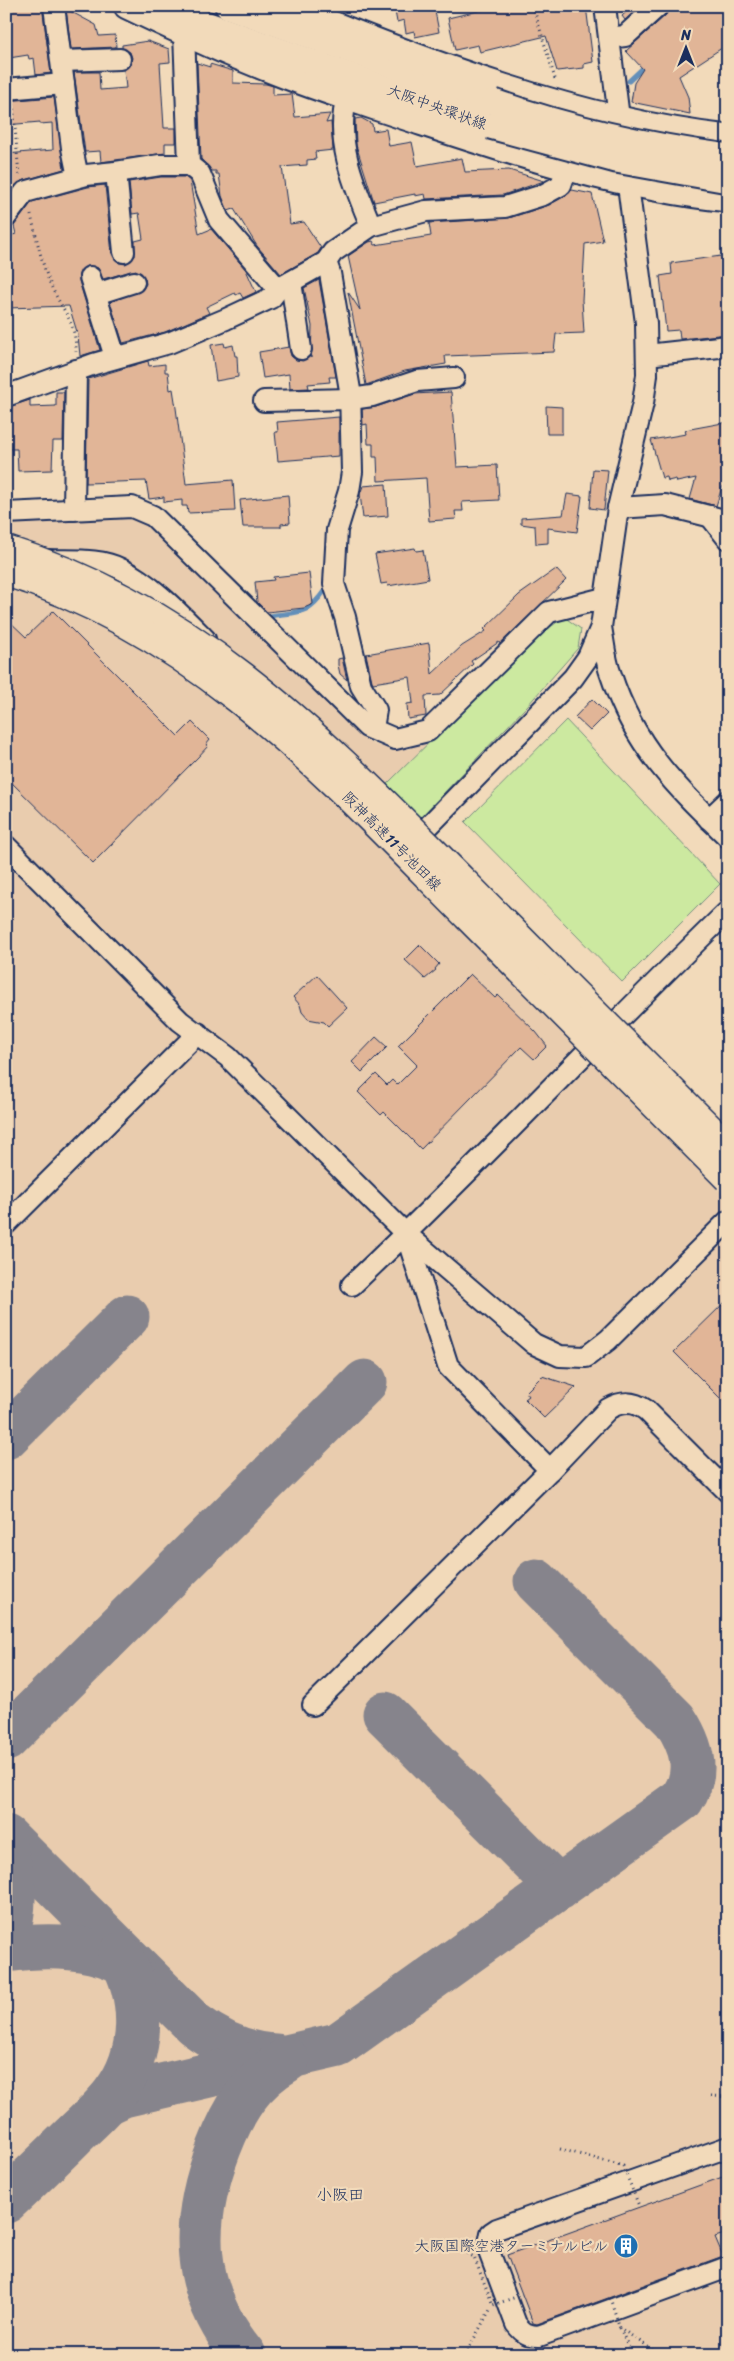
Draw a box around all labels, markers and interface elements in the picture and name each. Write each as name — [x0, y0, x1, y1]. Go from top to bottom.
north arrow — [662, 22, 712, 72]
text: N — [680, 23, 691, 48]
street label: 大阪中央環状線 — [383, 77, 491, 137]
street label: 阪神高速11号池田線 — [336, 785, 448, 897]
district label: 小阪田 — [316, 2180, 364, 2209]
place label: 大阪国際空港ターミナルビル — [414, 2233, 608, 2259]
building icon: 大阪国際空港ターミナルビル — [613, 2233, 639, 2259]

